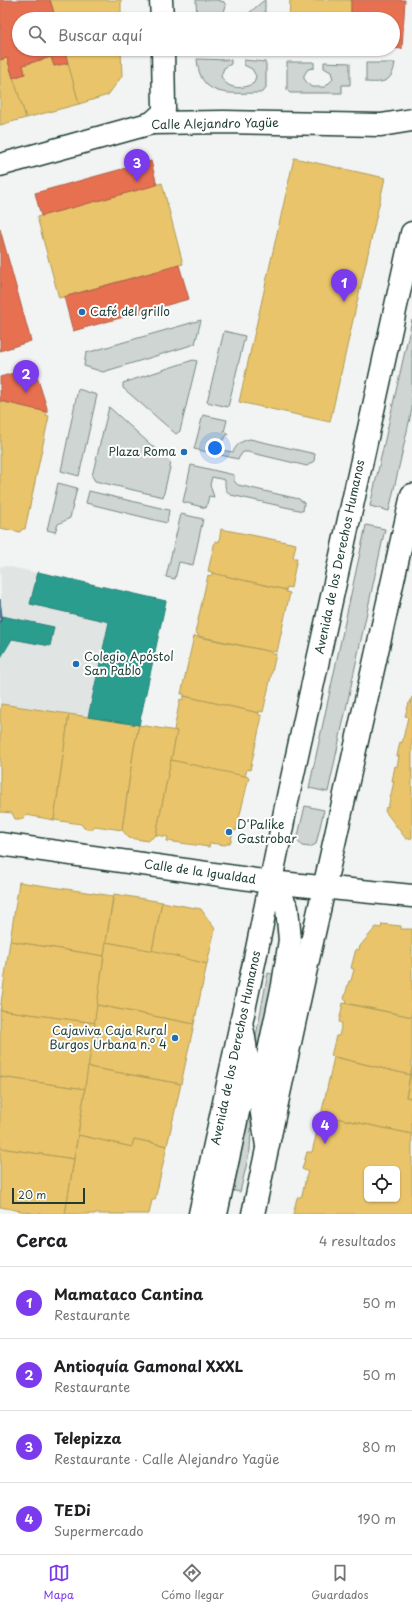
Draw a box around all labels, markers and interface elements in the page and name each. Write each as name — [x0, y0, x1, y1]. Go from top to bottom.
search box — [12, 12, 400, 56]
icon: search — [26, 23, 48, 45]
text: Buscar aquí — [58, 23, 142, 46]
street label: Calle Alejandro Yagüe — [151, 113, 279, 133]
pin: 3 — [124, 149, 150, 182]
pin: 1 — [331, 269, 357, 302]
place label: Café del grillo — [90, 302, 170, 320]
marker: Café del grillo — [77, 307, 87, 317]
pin: 2 — [13, 360, 39, 393]
your location — [205, 438, 225, 458]
place label: Plaza Roma — [109, 442, 177, 460]
marker: Plaza Roma — [179, 447, 189, 457]
street label: Avenida de los Derechos Humanos — [310, 458, 369, 656]
place label: Colegio Apóstol San Pablo — [84, 647, 174, 679]
marker: Colegio Apóstol San Pablo — [71, 659, 81, 669]
place label: D'Palike Gastrobar — [237, 815, 297, 847]
marker: D'Palike Gastrobar — [224, 827, 234, 837]
street label: Calle de la Igualdad — [143, 854, 258, 888]
street label: Avenida de los Derechos Humanos — [206, 949, 265, 1147]
place label: Cajaviva Caja Rural Burgos Urbana n.º 4 — [49, 1021, 167, 1053]
marker: Cajaviva Caja Rural Burgos Urbana n.º 4 — [170, 1033, 180, 1043]
pin: 4 — [312, 1111, 338, 1144]
map controls — [364, 1166, 400, 1202]
button: locate — [364, 1166, 400, 1202]
scale bar — [12, 1186, 85, 1205]
text: 20 m — [18, 1186, 46, 1203]
text: Cerca — [16, 1227, 67, 1253]
text: 4 resultados — [319, 1231, 396, 1250]
text: Mamataco Cantina — [54, 1282, 203, 1305]
text: 1 — [26, 1293, 32, 1312]
text: 50 m — [362, 1293, 396, 1312]
text: Restaurante — [54, 1305, 130, 1324]
text: Antioquía Gamonal XXXL — [54, 1354, 243, 1377]
text: 2 — [24, 1365, 34, 1384]
text: 50 m — [362, 1365, 396, 1384]
text: Restaurante — [54, 1377, 130, 1396]
text: Telepizza — [54, 1426, 122, 1449]
text: 3 — [25, 1437, 33, 1456]
text: 80 m — [362, 1437, 396, 1456]
text: Restaurante · Calle Alejandro Yagüe — [54, 1449, 279, 1468]
text: TEDi — [54, 1498, 91, 1521]
text: 4 — [25, 1509, 33, 1528]
text: 190 m — [357, 1509, 396, 1528]
text: Supermercado — [54, 1521, 144, 1540]
tab: Mapa — [44, 1562, 74, 1603]
tab: Cómo llegar — [161, 1562, 224, 1603]
tab: Guardados — [311, 1562, 368, 1603]

